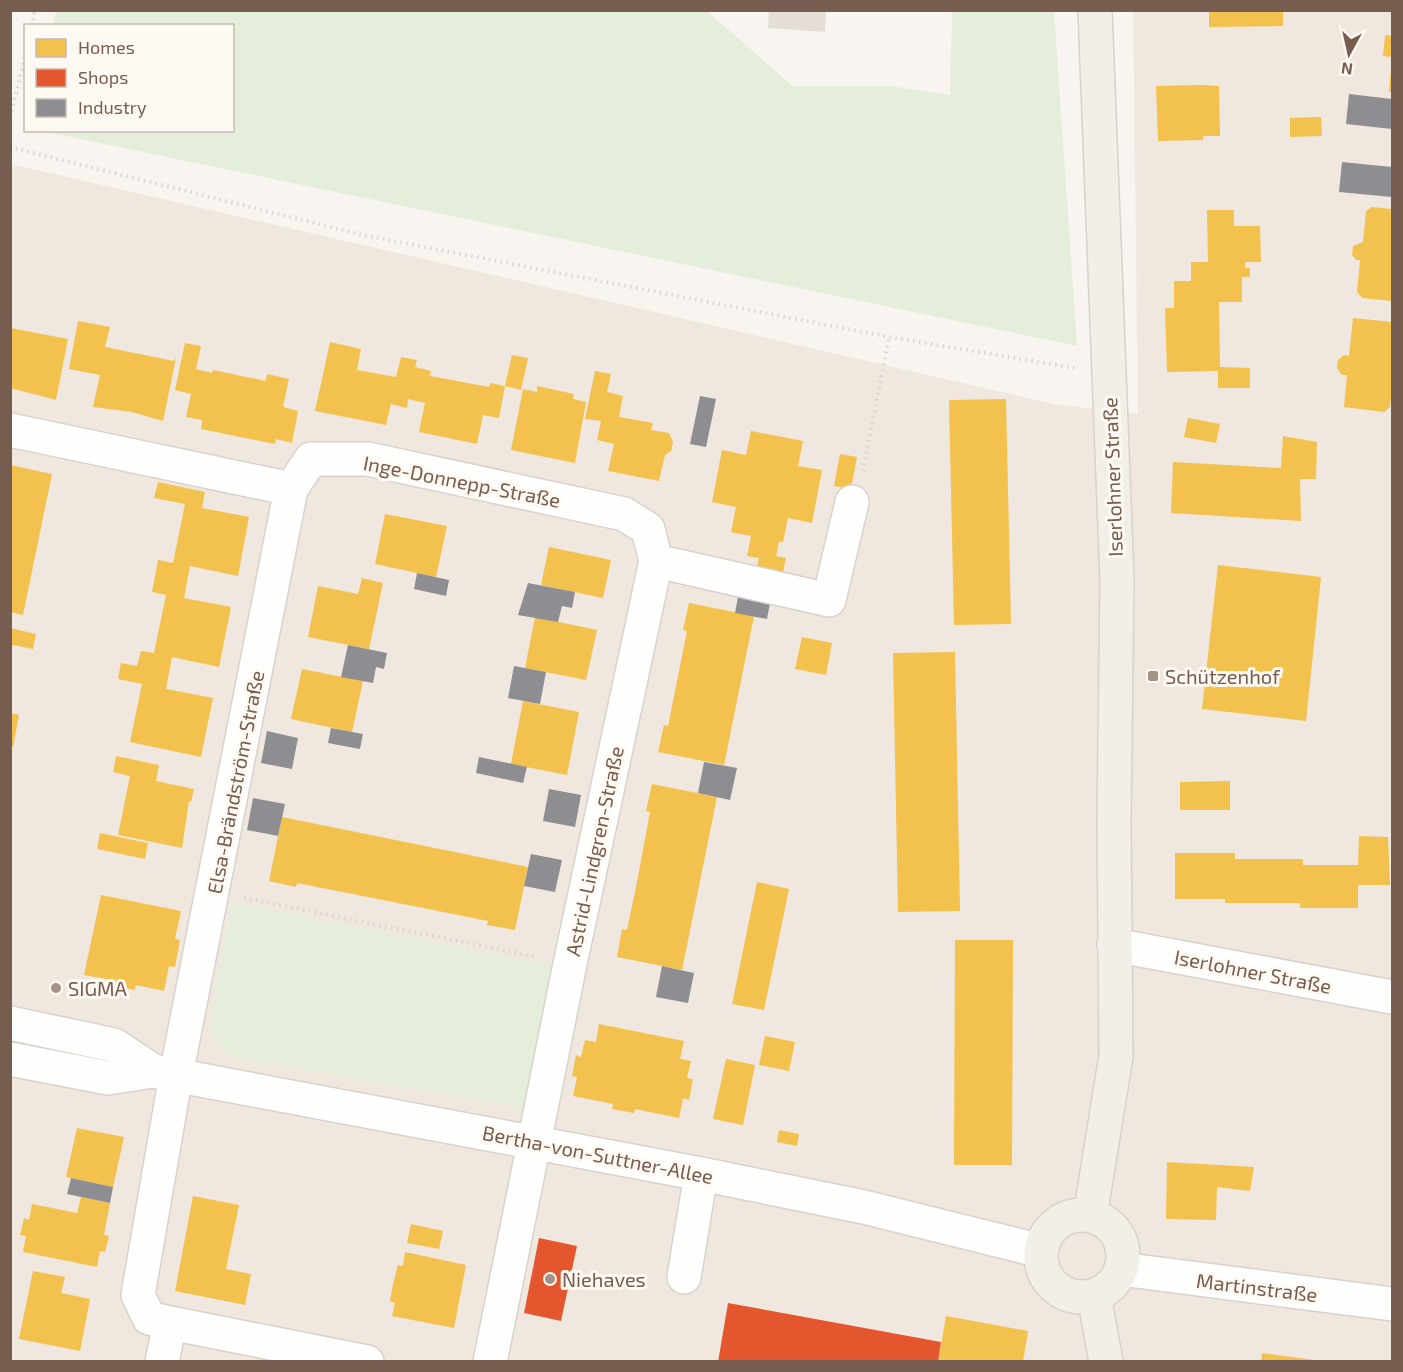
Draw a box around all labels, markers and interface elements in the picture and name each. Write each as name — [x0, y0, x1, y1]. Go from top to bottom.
legend — [24, 24, 234, 132]
north arrow — [1319, 24, 1379, 84]
text: Homes — [78, 36, 135, 58]
text: N — [1340, 59, 1354, 80]
text: Shops — [78, 66, 128, 88]
text: Industry — [78, 96, 147, 118]
street label: Iserlohner Straße — [1097, 397, 1127, 557]
street label: Inge-Donnepp-Straße — [361, 450, 563, 512]
place label: Schützenhof — [1165, 664, 1280, 688]
street label: Elsa-Brändström-Straße — [202, 668, 268, 896]
marker: Schützenhof — [1146, 669, 1160, 683]
street label: Astrid-Lindgren-Straße — [560, 744, 628, 958]
street label: Iserlohner Straße — [1172, 944, 1334, 998]
place label: SIGMA — [68, 976, 128, 1000]
marker: SIGMA — [49, 981, 63, 995]
street label: Bertha-von-Suttner-Allee — [481, 1120, 715, 1188]
place label: Niehaves — [562, 1267, 646, 1291]
street label: Martinstraße — [1195, 1268, 1319, 1306]
marker: Niehaves — [543, 1272, 557, 1286]

